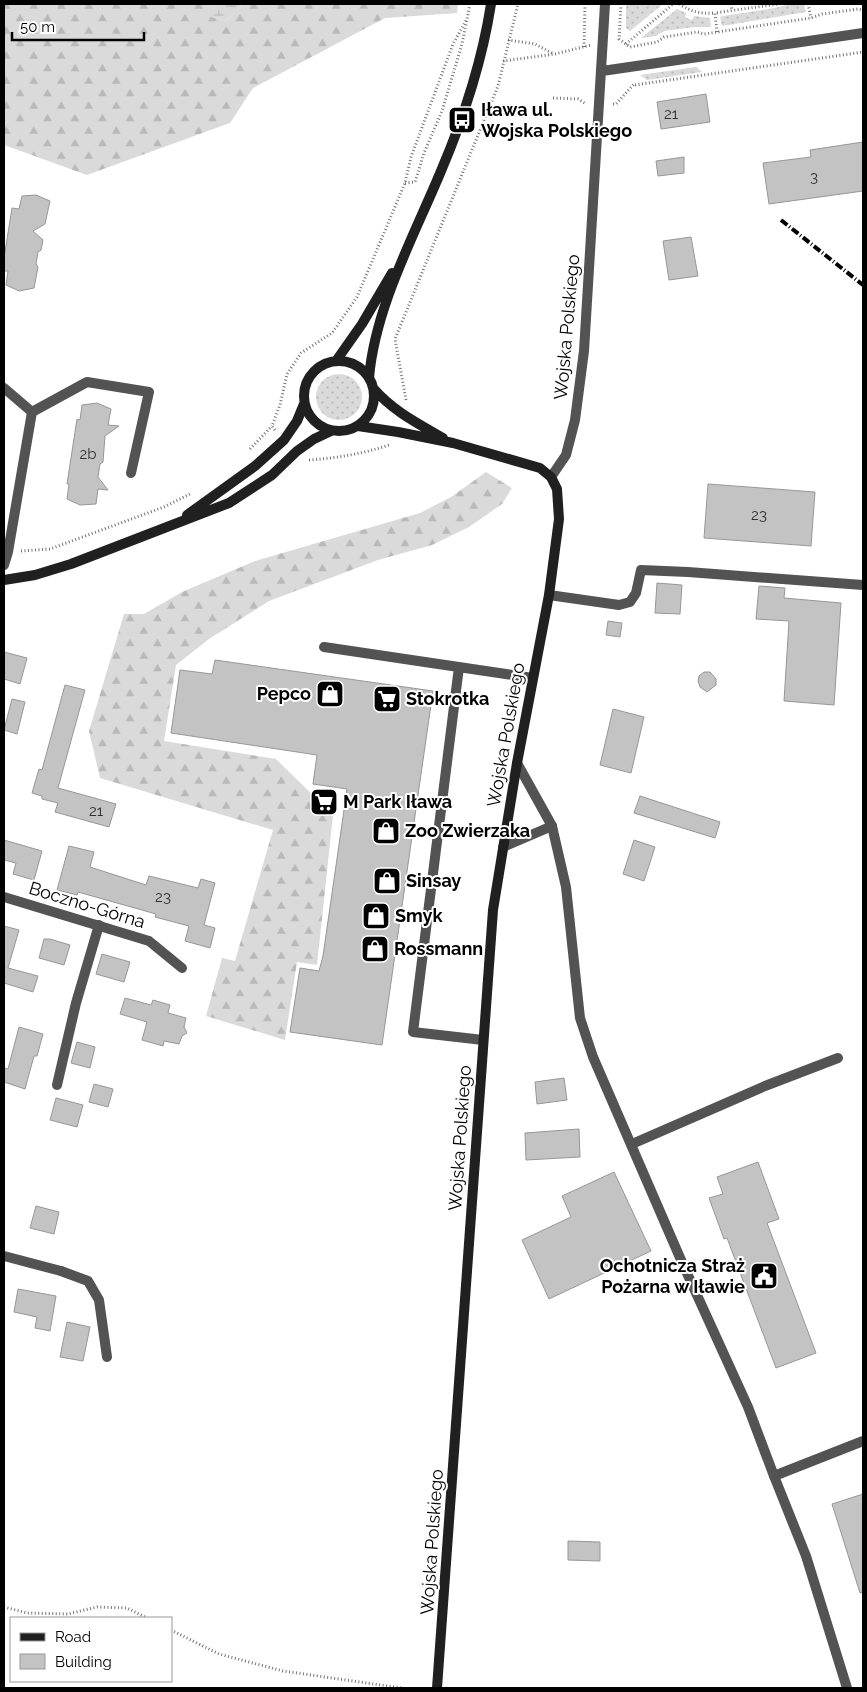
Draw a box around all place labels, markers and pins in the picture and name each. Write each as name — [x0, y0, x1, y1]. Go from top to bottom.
place label: Iława ul. Wojska Polskiego — [481, 99, 632, 141]
bus stop icon: Iława ul. Wojska Polskiego — [447, 105, 477, 135]
shop icon: Pepco — [315, 679, 345, 709]
place label: Pepco — [257, 683, 311, 704]
supermarket icon: Stokrotka — [372, 684, 402, 714]
place label: Stokrotka — [406, 688, 489, 709]
supermarket icon: M Park Iława — [309, 787, 339, 817]
place label: M Park Iława — [343, 791, 452, 812]
shop icon: Zoo Zwierzaka — [371, 816, 401, 846]
place label: Zoo Zwierzaka — [405, 820, 530, 841]
shop icon: Sinsay — [372, 866, 402, 896]
place label: Sinsay — [406, 870, 461, 891]
shop icon: Smyk — [361, 901, 391, 931]
place label: Smyk — [395, 905, 443, 926]
shop icon: Rossmann — [360, 934, 390, 964]
place label: Rossmann — [394, 938, 483, 959]
place label: Ochotnicza Straż Pożarna w Iławie — [600, 1255, 745, 1297]
public building icon: Ochotnicza Straż Pożarna w Iławie — [749, 1261, 779, 1291]

